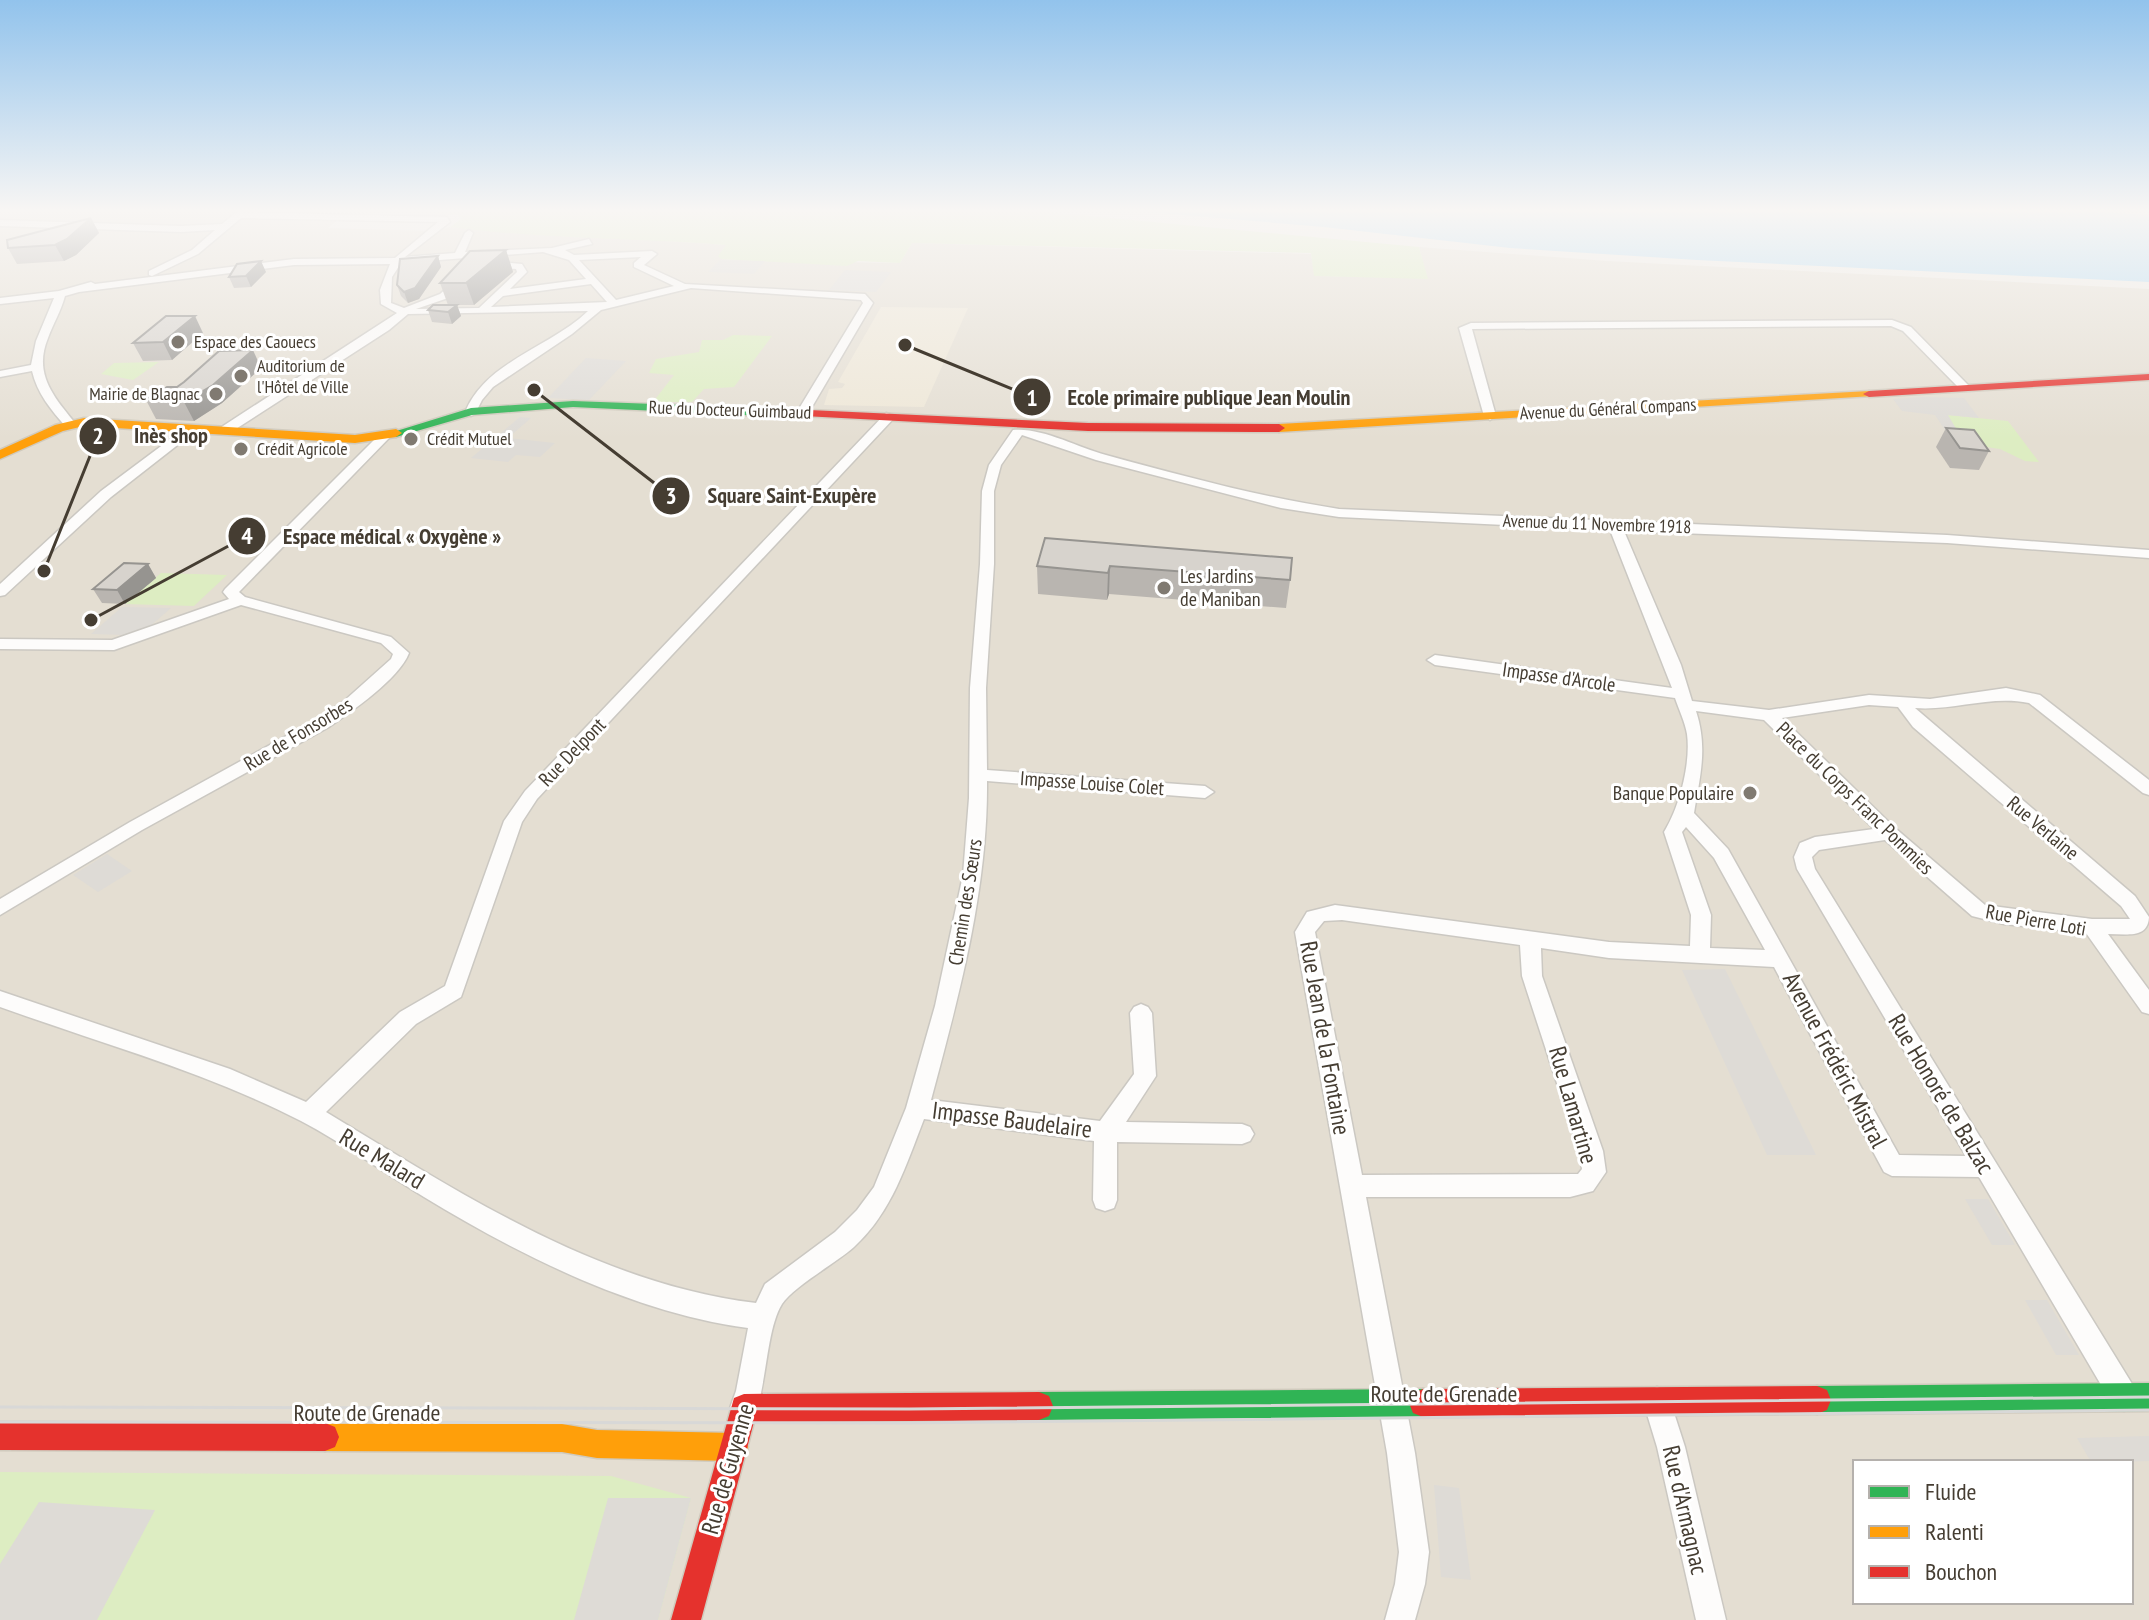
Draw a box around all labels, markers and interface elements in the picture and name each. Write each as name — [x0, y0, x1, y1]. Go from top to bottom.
place label: Espace des Caouecs — [194, 330, 316, 353]
marker: Espace des Caouecs — [169, 333, 187, 351]
place label: Auditorium de l'Hôtel de Ville — [257, 354, 349, 398]
marker: Auditorium de l'Hôtel de Ville — [232, 367, 250, 385]
callout: Ecole primaire publique Jean Moulin — [1012, 374, 1367, 420]
place label: Mairie de Blagnac — [89, 382, 201, 405]
text: 1 — [1026, 382, 1038, 413]
text: Ecole primaire publique Jean Moulin — [1068, 383, 1351, 411]
marker: Mairie de Blagnac — [207, 385, 225, 403]
street label: Avenue du Général Compans — [1519, 392, 1697, 425]
street label: Rue du Docteur Guimbaud — [648, 395, 812, 424]
callout: Inès shop — [78, 413, 224, 459]
text: 2 — [92, 420, 104, 451]
text: Inès shop — [134, 421, 208, 449]
place label: Crédit Mutuel — [427, 427, 512, 450]
marker: Crédit Mutuel — [402, 430, 420, 448]
place label: Crédit Agricole — [257, 437, 348, 460]
marker: Crédit Agricole — [232, 440, 250, 458]
callout: Square Saint-Exupère — [651, 473, 892, 519]
text: 3 — [665, 480, 677, 511]
text: Square Saint-Exupère — [707, 481, 877, 509]
street label: Avenue du 11 Novembre 1918 — [1502, 509, 1692, 538]
callout: Espace médical « Oxygène » — [227, 513, 517, 559]
text: 4 — [241, 520, 253, 551]
text: Espace médical « Oxygène » — [283, 522, 501, 550]
place label: Les Jardins de Maniban — [1180, 563, 1260, 612]
marker: Les Jardins de Maniban — [1155, 579, 1173, 597]
street label: Impasse d'Arcole — [1501, 656, 1617, 698]
street label: Rue de Fonsorbes — [239, 691, 357, 777]
street label: Rue Delpont — [533, 712, 612, 792]
street label: Place du Corps Franc Pommies — [1771, 716, 1939, 880]
street label: Impasse Louise Colet — [1019, 765, 1165, 801]
place label: Banque Populaire — [1613, 780, 1734, 806]
marker: Banque Populaire — [1741, 784, 1759, 802]
street label: Rue Verlaine — [2002, 790, 2084, 866]
street label: Chemin des Sœurs — [942, 837, 988, 967]
street label: Rue Pierre Loti — [1984, 898, 2088, 942]
street label: Rue Jean de la Fontaine — [1293, 939, 1358, 1137]
street label: Avenue Frédéric Mistral — [1776, 967, 1895, 1153]
street label: Rue Honoré de Balzac — [1881, 1008, 2002, 1180]
street label: Rue Lamartine — [1542, 1043, 1605, 1167]
street label: Impasse Baudelaire — [930, 1094, 1094, 1145]
street label: Rue Malard — [334, 1121, 431, 1196]
street label: Route de Grenade — [1371, 1378, 1517, 1409]
street label: Route de Grenade — [294, 1397, 440, 1428]
street label: Rue de Guyenne — [694, 1400, 761, 1538]
street label: Rue d'Armagnac — [1656, 1442, 1715, 1578]
legend — [1853, 1460, 2133, 1604]
text: Fluide — [1925, 1476, 1976, 1507]
text: Ralenti — [1925, 1516, 1984, 1547]
text: Bouchon — [1925, 1556, 1997, 1587]

